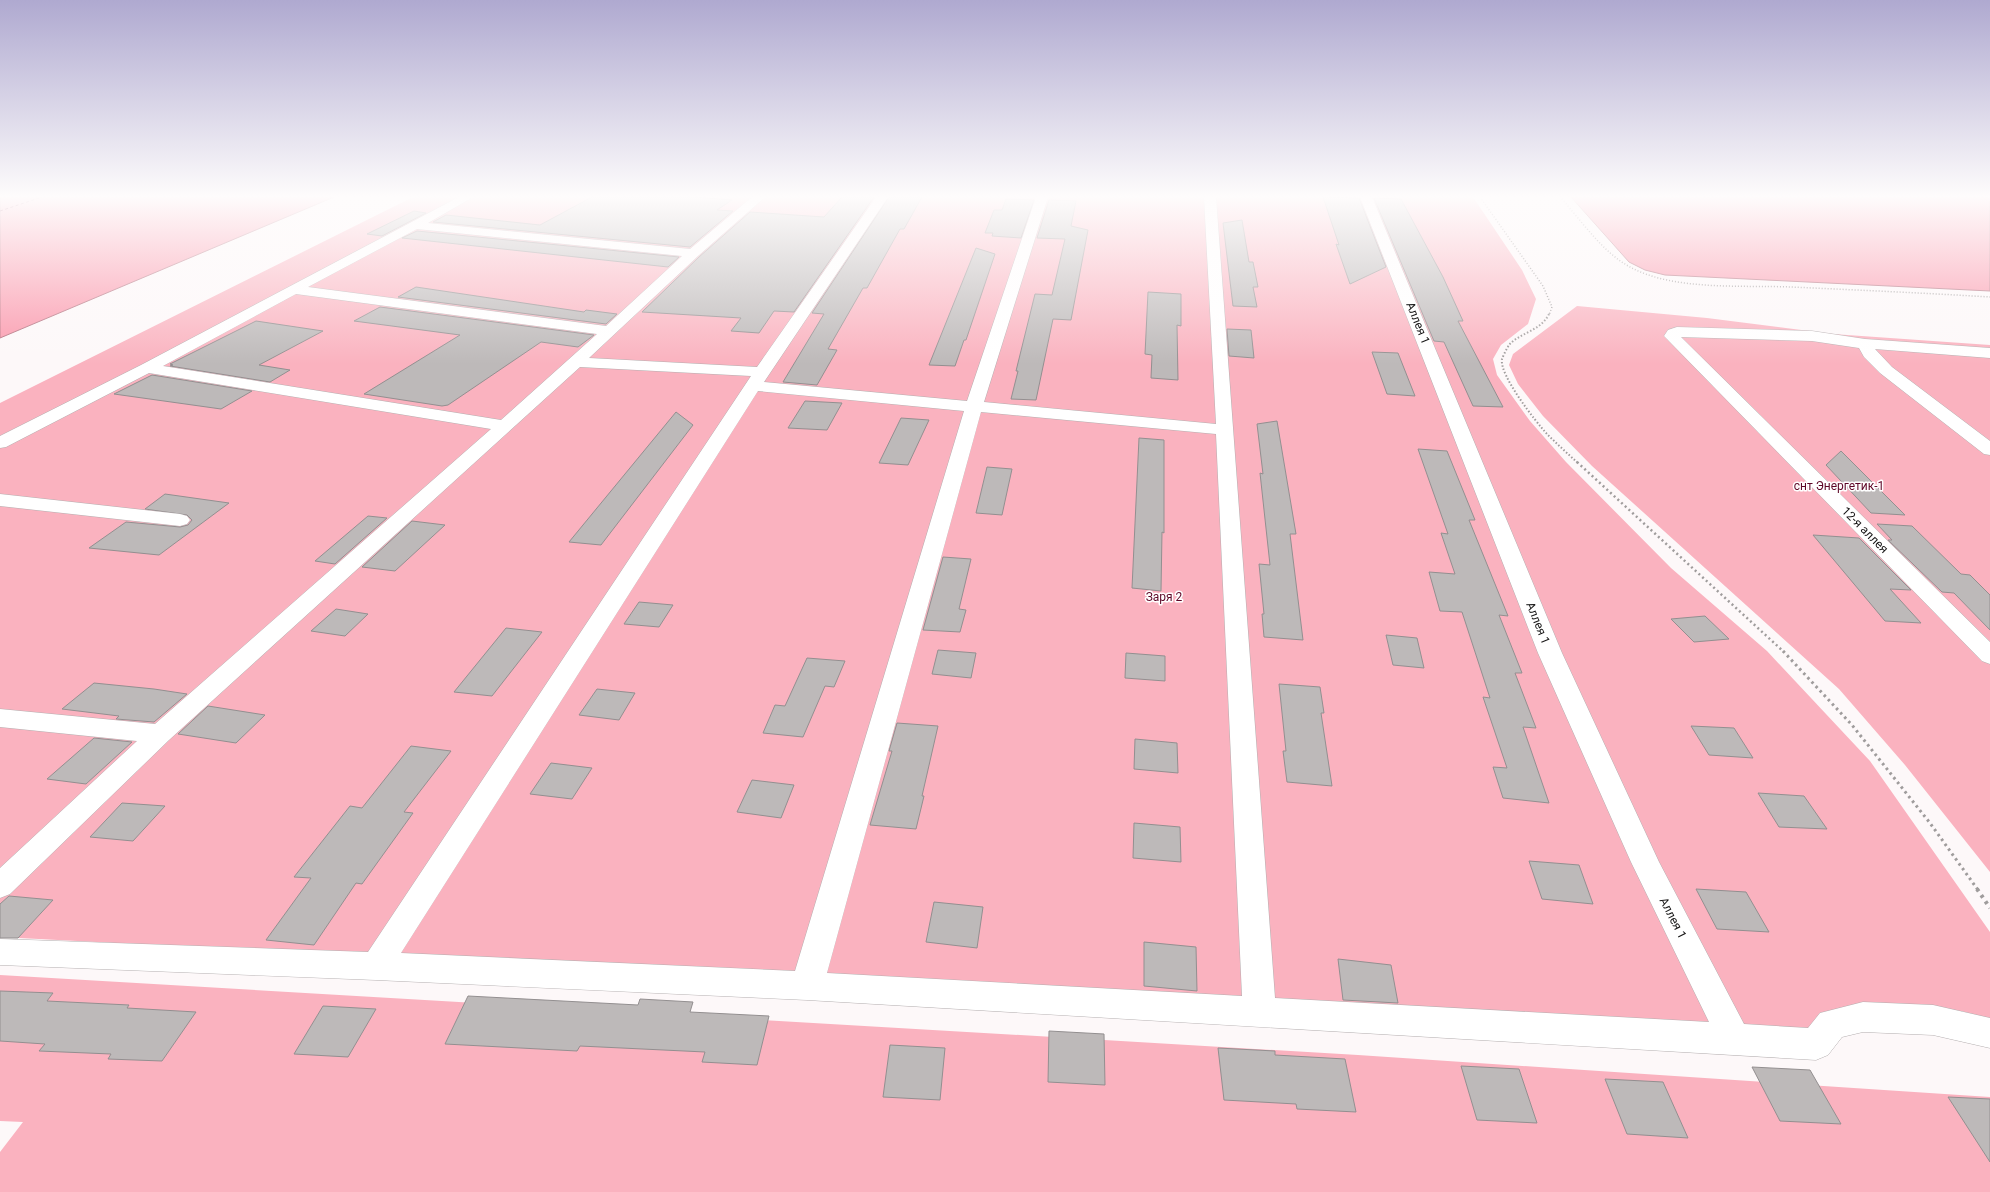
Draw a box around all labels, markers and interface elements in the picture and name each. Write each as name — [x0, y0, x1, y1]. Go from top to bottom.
street label: Аллея 1 — [1403, 300, 1433, 346]
park label: снт Энергетик-1 — [1794, 479, 1884, 493]
street label: 12-я аллея — [1839, 504, 1891, 556]
park label: Заря 2 — [1146, 590, 1183, 604]
street label: Аллея 1 — [1523, 600, 1553, 646]
street label: Аллея 1 — [1657, 895, 1689, 941]

